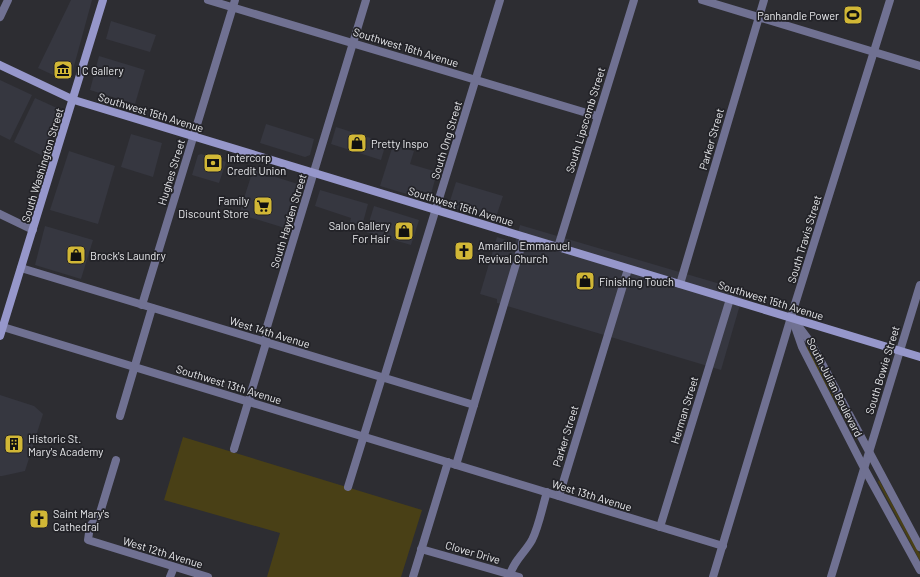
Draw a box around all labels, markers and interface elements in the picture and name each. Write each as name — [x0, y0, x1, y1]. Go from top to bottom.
sports icon: Panhandle Power — [842, 4, 864, 26]
place label: Panhandle Power — [757, 9, 839, 22]
street label: Southwest 16th Avenue — [352, 25, 461, 69]
museum icon: I C Gallery — [52, 59, 74, 81]
place label: I C Gallery — [77, 64, 124, 77]
street label: South Lipscomb Street — [563, 66, 607, 174]
street label: Southwest 15th Avenue — [97, 90, 205, 134]
street label: South Ong Street — [428, 99, 464, 181]
street label: South Washington Street — [18, 106, 66, 224]
street label: Parker Street — [696, 107, 726, 171]
shop icon: Pretty Inspo — [346, 132, 368, 154]
place label: Pretty Inspo — [371, 137, 429, 150]
street label: Hughes Street — [155, 138, 187, 206]
place label: Intercorp Credit Union — [227, 151, 286, 177]
bank icon: Intercorp Credit Union — [202, 152, 224, 174]
street label: South Hayden Street — [267, 172, 309, 270]
street label: Southwest 15th Avenue — [407, 184, 515, 228]
street label: South Travis Street — [784, 193, 824, 285]
place label: Family Discount Store — [178, 194, 249, 220]
supermarket icon: Family Discount Store — [252, 195, 274, 217]
place label: Salon Gallery For Hair — [329, 219, 390, 245]
shop icon: Salon Gallery For Hair — [393, 220, 415, 242]
place label: Amarillo Emmanuel Revival Church — [478, 239, 570, 265]
church icon: Amarillo Emmanuel Revival Church — [453, 240, 475, 262]
shop icon: Brock's Laundry — [65, 244, 87, 266]
place label: Brock's Laundry — [90, 249, 166, 262]
shop icon: Finishing Touch — [574, 270, 596, 292]
place label: Finishing Touch — [599, 275, 674, 288]
street label: Southwest 15th Avenue — [717, 278, 825, 322]
street label: West 14th Avenue — [228, 314, 312, 350]
street label: South Bowie Street — [862, 324, 902, 416]
street label: South Julian Boulevard — [804, 335, 866, 439]
street label: Southwest 13th Avenue — [175, 362, 284, 406]
street label: Herman Street — [668, 375, 700, 445]
street label: Parker Street — [549, 404, 581, 468]
place label: Historic St. Mary's Academy — [28, 432, 103, 458]
building icon: Historic St. Mary's Academy — [3, 433, 25, 455]
street label: West 13th Avenue — [550, 477, 634, 513]
place label: Saint Mary's Cathedral — [53, 507, 109, 533]
church icon: Saint Mary's Cathedral — [28, 508, 50, 530]
street label: West 12th Avenue — [121, 534, 205, 570]
street label: Clover Drive — [444, 538, 502, 566]

